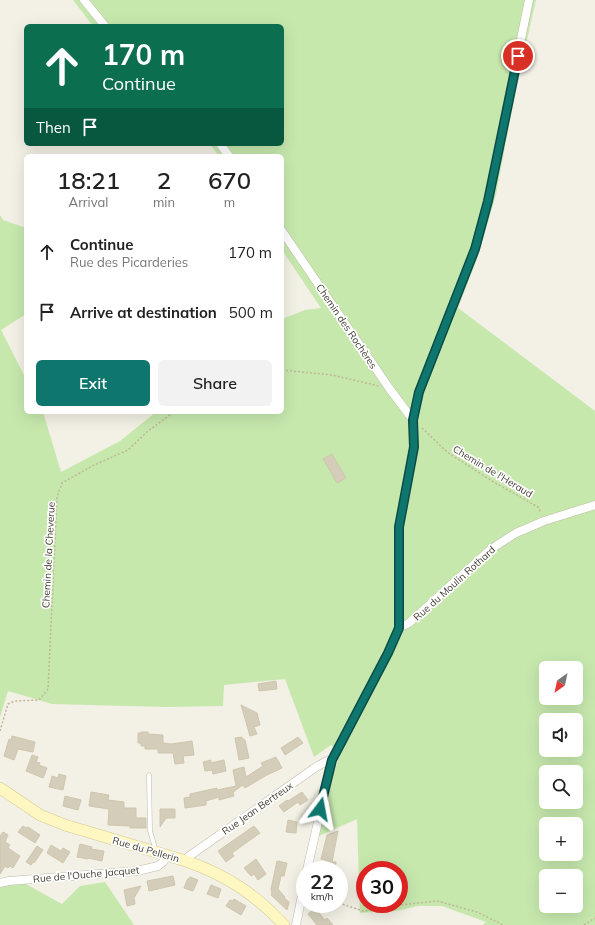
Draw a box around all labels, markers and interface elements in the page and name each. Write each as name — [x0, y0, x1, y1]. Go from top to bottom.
text: 170 m — [102, 37, 185, 72]
pin — [501, 39, 535, 73]
icon: ahead — [36, 40, 88, 92]
icon: arrive — [507, 45, 529, 67]
text: Continue — [102, 72, 176, 95]
icon: arrive — [79, 116, 101, 138]
text: Then — [36, 118, 71, 137]
text: 18:21 — [57, 165, 120, 195]
text: 2 — [157, 165, 171, 195]
text: 670 — [208, 165, 251, 195]
text: Arrival — [69, 194, 108, 210]
text: min — [153, 194, 175, 210]
text: m — [224, 194, 235, 210]
text: Continue — [70, 235, 133, 254]
icon: ahead — [36, 241, 58, 263]
text: 170 m — [228, 243, 272, 262]
text: Rue des Picarderies — [70, 254, 188, 270]
street label: Chemin des Rochères — [313, 281, 380, 371]
icon: arrive — [36, 301, 58, 323]
text: Arrive at destination — [70, 303, 217, 322]
text: 500 m — [229, 303, 273, 322]
button: Exit — [36, 360, 150, 406]
button: Share — [158, 360, 272, 406]
street label: Chemin de l'Heraud — [450, 442, 535, 500]
street label: Chemin de la Cheverue — [39, 502, 58, 608]
street label: Rue du Moulin Rothard — [411, 543, 498, 624]
north arrow — [539, 661, 583, 705]
map controls — [539, 661, 583, 913]
button: sound — [539, 713, 583, 757]
button: search — [539, 765, 583, 809]
street label: Rue Jean Bertreux — [219, 779, 296, 838]
position arrow — [299, 788, 341, 830]
button: + — [539, 817, 583, 861]
street label: Rue du Pellerin — [111, 834, 181, 865]
speed limit sign: 30 — [356, 861, 408, 913]
street label: Rue de l'Ouche Jacquet — [32, 863, 140, 886]
text: 22 — [310, 869, 334, 894]
button: − — [539, 869, 583, 913]
text: km/h — [311, 890, 333, 903]

